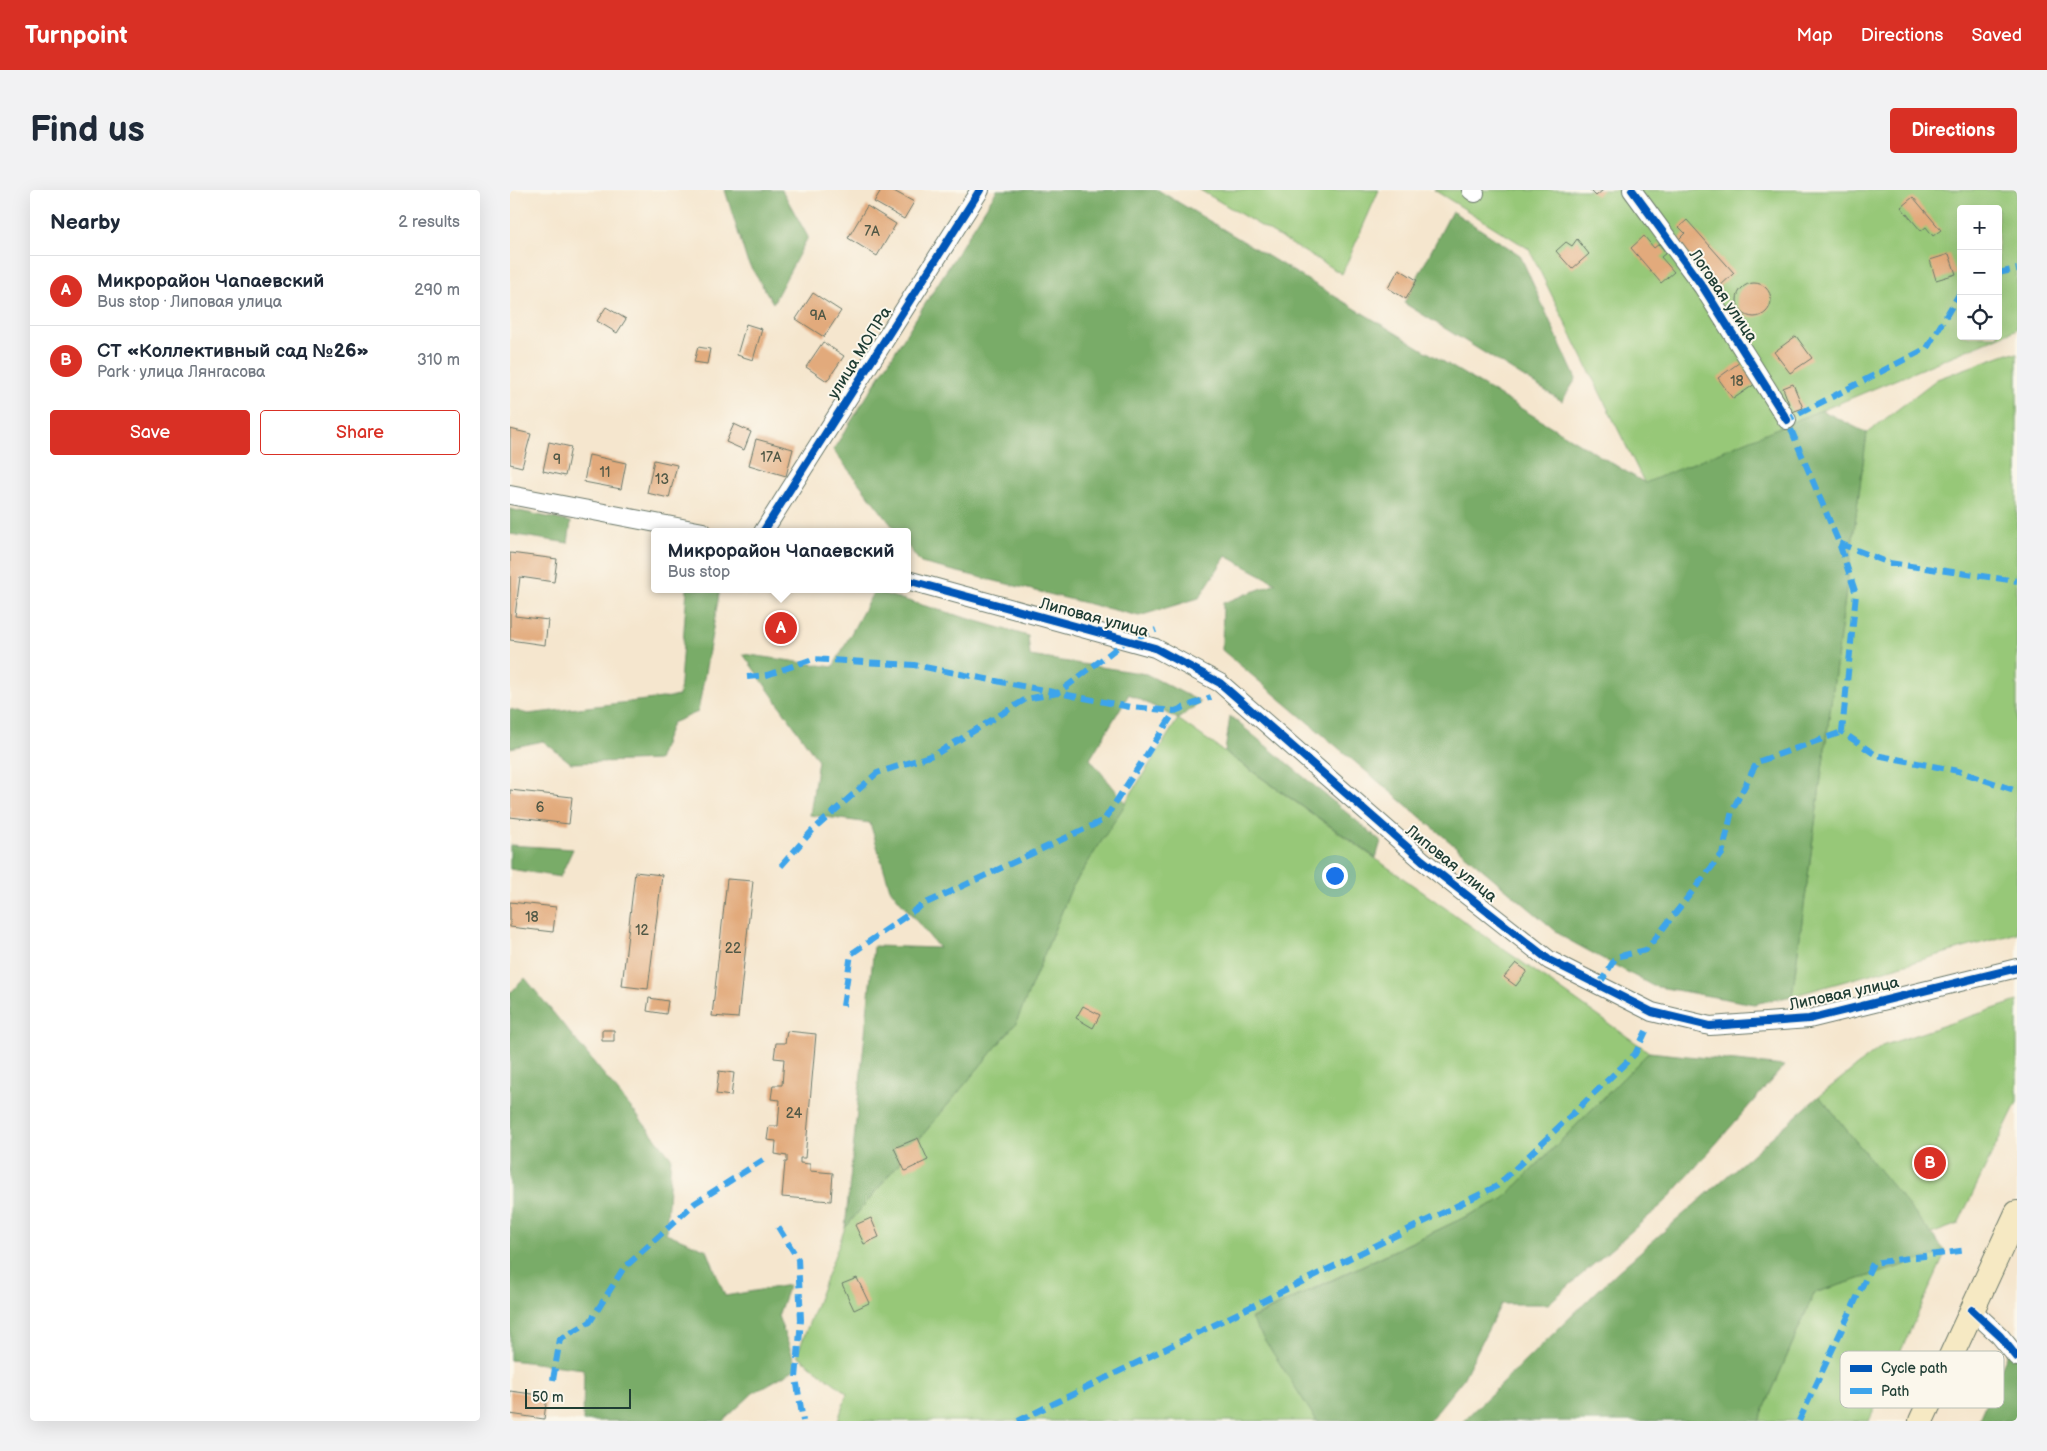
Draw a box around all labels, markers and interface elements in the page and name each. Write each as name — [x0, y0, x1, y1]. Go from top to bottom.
text: Turnpoint — [25, 21, 128, 50]
text: Map — [1797, 25, 1833, 46]
text: Directions — [1861, 25, 1943, 46]
text: Saved — [1971, 25, 2022, 46]
button: Directions — [1890, 108, 2017, 153]
text: Find us — [30, 109, 145, 152]
map controls — [1957, 205, 2002, 340]
button: + — [1957, 205, 2002, 250]
text: Nearby — [50, 210, 120, 235]
text: 2 results — [398, 213, 460, 232]
house number: 7А — [864, 223, 880, 240]
street label: Логовая улица — [1684, 245, 1761, 347]
button: − — [1957, 250, 2002, 295]
text: Микрорайон Чапаевский — [97, 270, 324, 293]
text: A — [61, 281, 71, 300]
text: 290 m — [414, 281, 460, 300]
text: Bus stop · Липовая улица — [97, 293, 282, 312]
button: locate — [1957, 295, 2002, 340]
street label: улица МОПРа — [824, 303, 896, 403]
house number: 9А — [810, 307, 827, 324]
text: СТ «Коллективный сад №26» — [97, 340, 369, 363]
text: B — [60, 351, 72, 370]
text: 310 m — [417, 351, 460, 370]
text: Park · улица Лянгасова — [97, 363, 266, 382]
house number: 18 — [1730, 373, 1744, 390]
button: Save — [50, 410, 250, 455]
button: Share — [260, 410, 460, 455]
house number: 17А — [761, 449, 782, 466]
house number: 9 — [553, 451, 561, 468]
house number: 11 — [600, 464, 610, 481]
house number: 13 — [655, 471, 669, 488]
popup — [651, 528, 911, 593]
text: Микрорайон Чапаевский — [667, 540, 895, 563]
text: Bus stop — [667, 563, 730, 582]
street label: Липовая улица — [1036, 594, 1151, 642]
pin: A — [765, 609, 797, 647]
house number: 6 — [536, 799, 545, 816]
street label: Липовая улица — [1401, 821, 1501, 907]
your location — [1322, 863, 1348, 889]
house number: 18 — [525, 909, 539, 926]
house number: 12 — [635, 922, 650, 939]
house number: 22 — [725, 940, 742, 957]
street label: Липовая улица — [1786, 973, 1901, 1015]
house number: 24 — [786, 1105, 803, 1122]
pin: B — [1914, 1144, 1946, 1182]
legend — [1840, 1351, 2004, 1408]
text: Cycle path — [1881, 1360, 1948, 1377]
text: Path — [1881, 1383, 1909, 1400]
scale bar — [525, 1386, 631, 1409]
text: 50 m — [532, 1389, 564, 1406]

